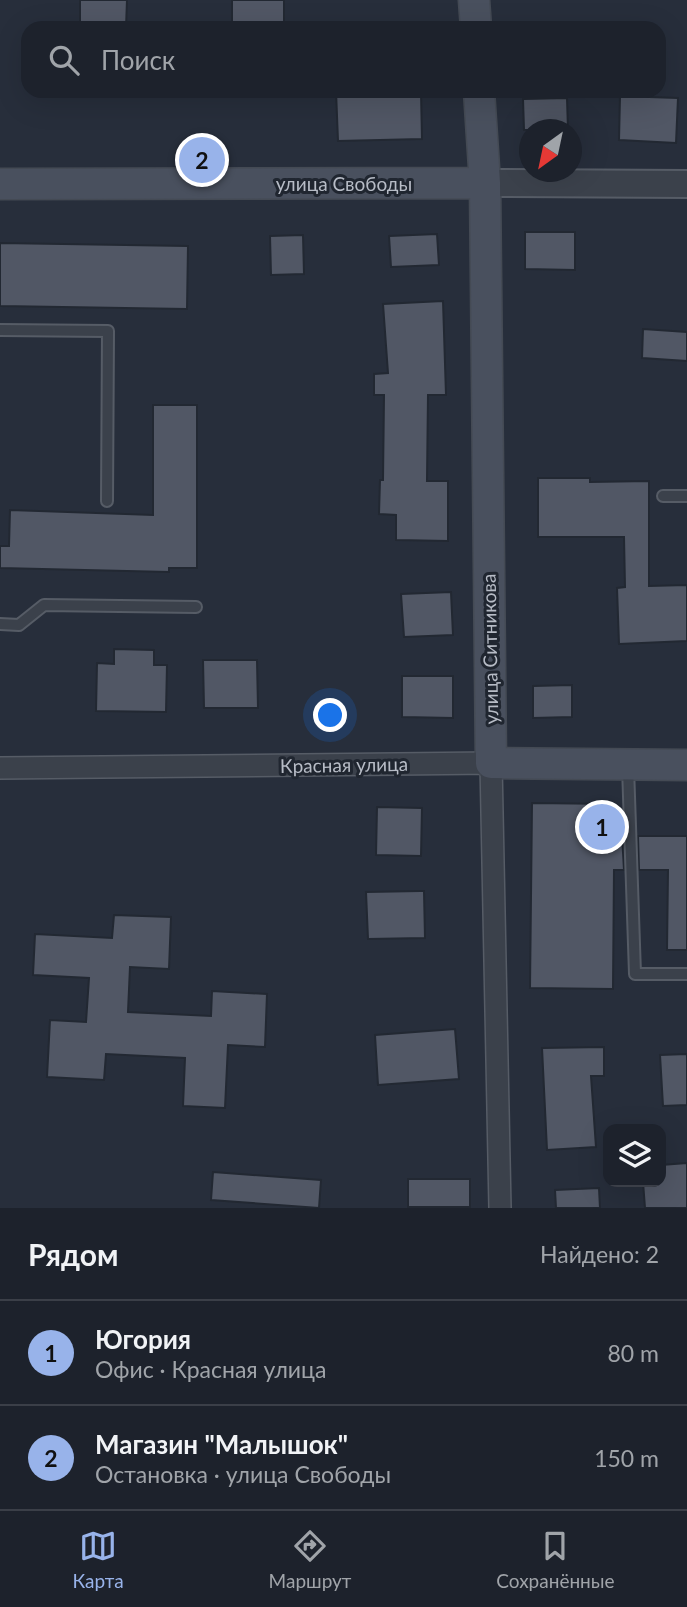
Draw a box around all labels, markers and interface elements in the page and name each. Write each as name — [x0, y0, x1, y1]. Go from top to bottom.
search box — [21, 21, 666, 98]
icon: search — [45, 41, 83, 79]
text: Поиск — [101, 44, 175, 76]
north arrow — [519, 119, 582, 182]
pin: 2 — [179, 134, 225, 186]
street label: улица Свободы — [276, 172, 412, 195]
street label: улица Ситникова — [477, 573, 502, 725]
your location — [313, 698, 347, 732]
street label: Красная улица — [280, 752, 408, 777]
pin: 1 — [579, 801, 625, 853]
map controls — [603, 1124, 666, 1187]
button: layers — [603, 1124, 666, 1187]
text: Рядом — [28, 1236, 118, 1272]
text: Найдено: 2 — [540, 1240, 659, 1268]
text: Югория — [95, 1323, 191, 1355]
text: 1 — [44, 1339, 58, 1367]
text: 80 m — [608, 1339, 659, 1367]
text: Офис · Красная улица — [95, 1355, 326, 1383]
text: Магазин "Малышок" — [95, 1428, 348, 1460]
text: 2 — [44, 1444, 58, 1472]
text: 150 m — [594, 1444, 659, 1472]
text: Остановка · улица Свободы — [95, 1460, 391, 1488]
tab: Карта — [72, 1527, 124, 1592]
tab: Маршрут — [269, 1527, 351, 1592]
tab: Сохранённые — [496, 1527, 615, 1592]

